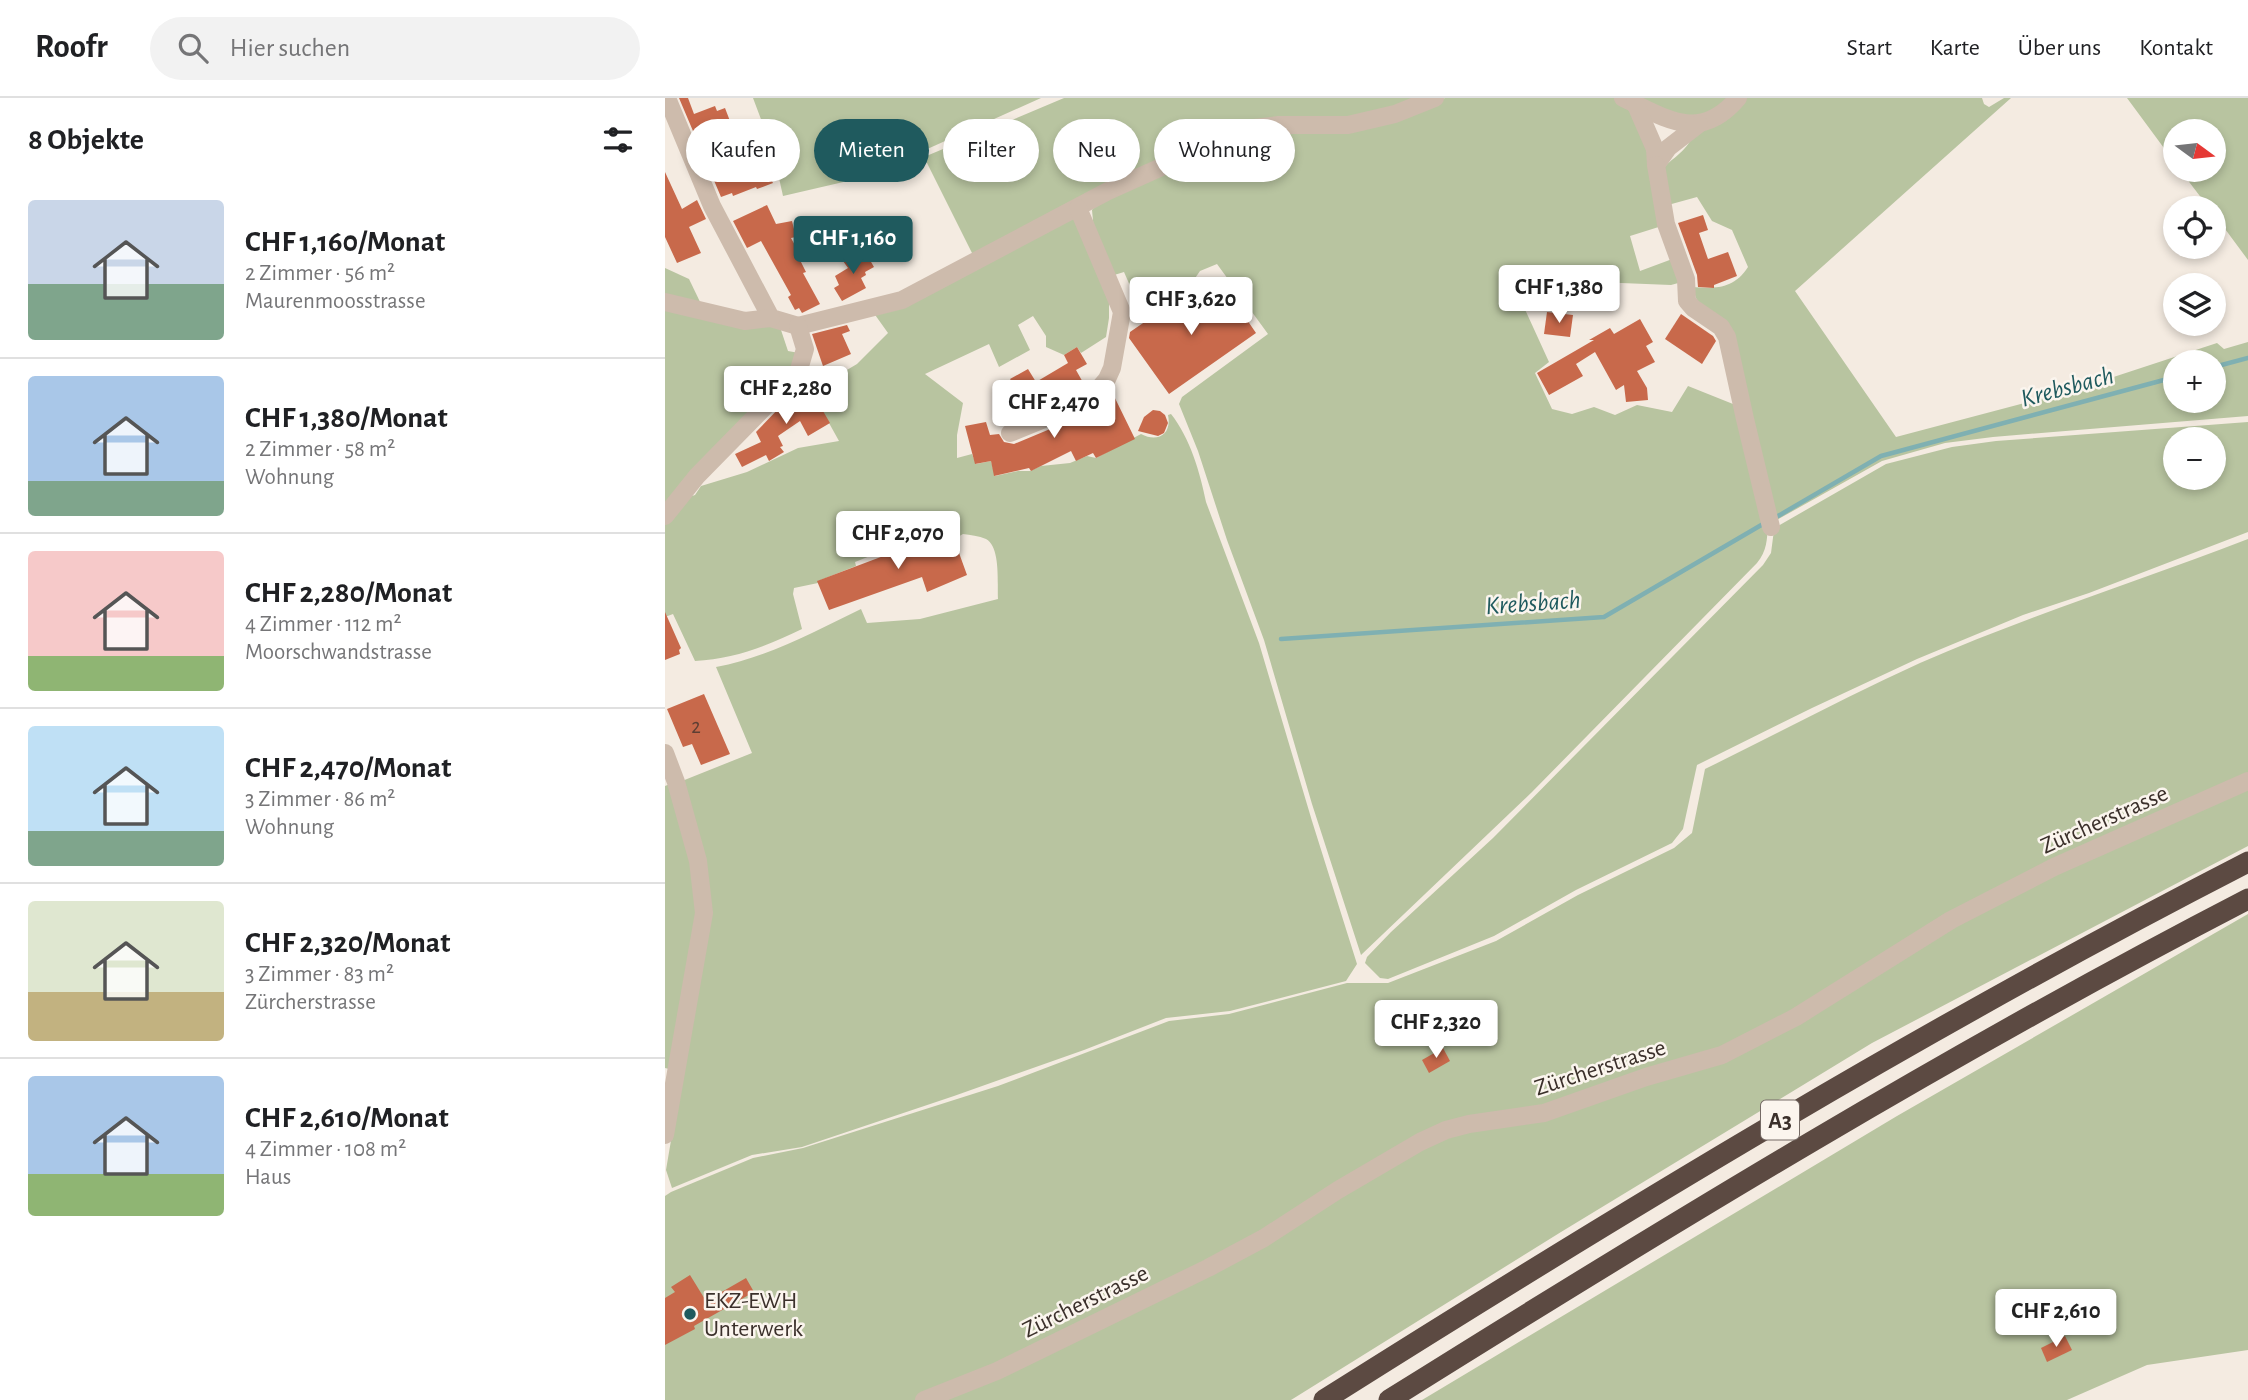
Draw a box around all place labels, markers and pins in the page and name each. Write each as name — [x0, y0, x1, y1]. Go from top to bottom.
pin: CHF 1,160 — [773, 216, 933, 276]
pin: CHF 1,380 — [1479, 266, 1639, 325]
pin: CHF 3,620 — [1111, 278, 1271, 337]
pin: CHF 2,280 — [706, 366, 866, 426]
pin: CHF 2,470 — [974, 380, 1134, 440]
pin: CHF 2,070 — [818, 512, 978, 571]
pin: CHF 2,320 — [1356, 1000, 1516, 1060]
place label: EKZ-EWH Unterwerk — [704, 1289, 803, 1341]
pin: CHF 2,610 — [1976, 1290, 2136, 1349]
marker: EKZ-EWH Unterwerk — [682, 1306, 698, 1322]

